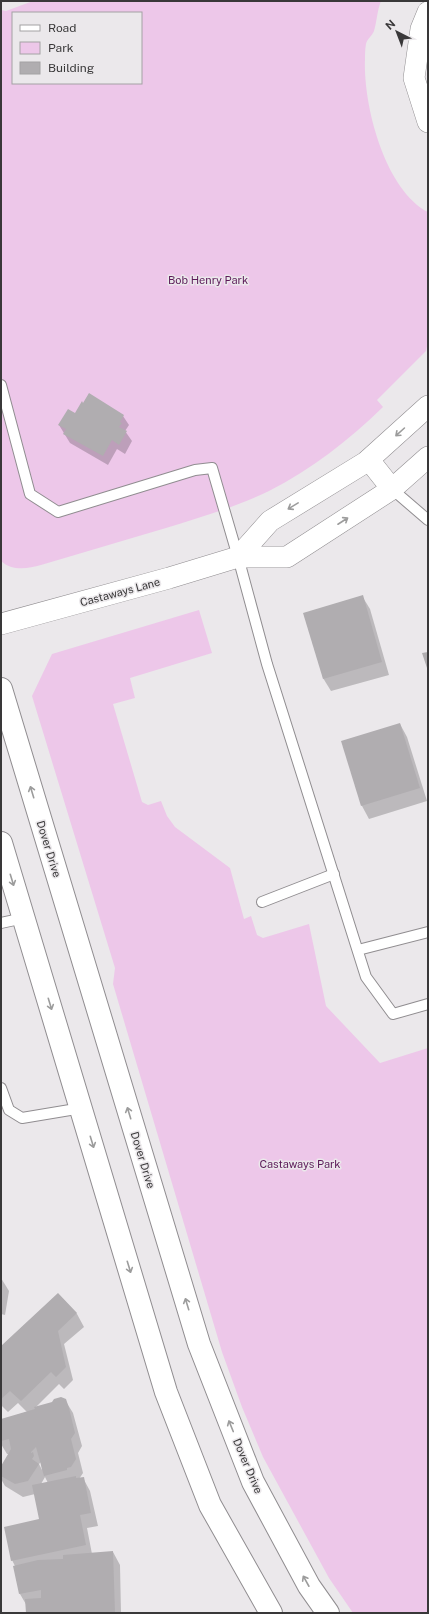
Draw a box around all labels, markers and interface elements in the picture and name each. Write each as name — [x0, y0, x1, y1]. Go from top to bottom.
legend — [12, 12, 142, 84]
north arrow — [377, 12, 417, 52]
text: N — [383, 17, 398, 32]
text: Road — [48, 21, 76, 35]
text: Park — [48, 41, 74, 55]
text: Building — [48, 61, 94, 75]
park label: Bob Henry Park — [168, 274, 248, 286]
one-way arrow — [394, 428, 405, 437]
one-way arrow — [287, 503, 299, 511]
one-way arrow — [337, 517, 348, 525]
street label: Castaways Lane — [79, 576, 161, 608]
one-way arrow — [28, 786, 35, 799]
street label: Dover Drive — [35, 819, 63, 879]
one-way arrow — [9, 873, 16, 886]
one-way arrow — [47, 998, 54, 1011]
one-way arrow — [125, 1106, 132, 1119]
street label: Dover Drive — [129, 1130, 157, 1190]
one-way arrow — [89, 1136, 96, 1149]
park label: Castaways Park — [260, 1158, 340, 1170]
one-way arrow — [126, 1260, 133, 1273]
one-way arrow — [183, 1298, 190, 1311]
one-way arrow — [227, 1421, 234, 1433]
street label: Dover Drive — [231, 1437, 265, 1495]
one-way arrow — [302, 1575, 309, 1587]

